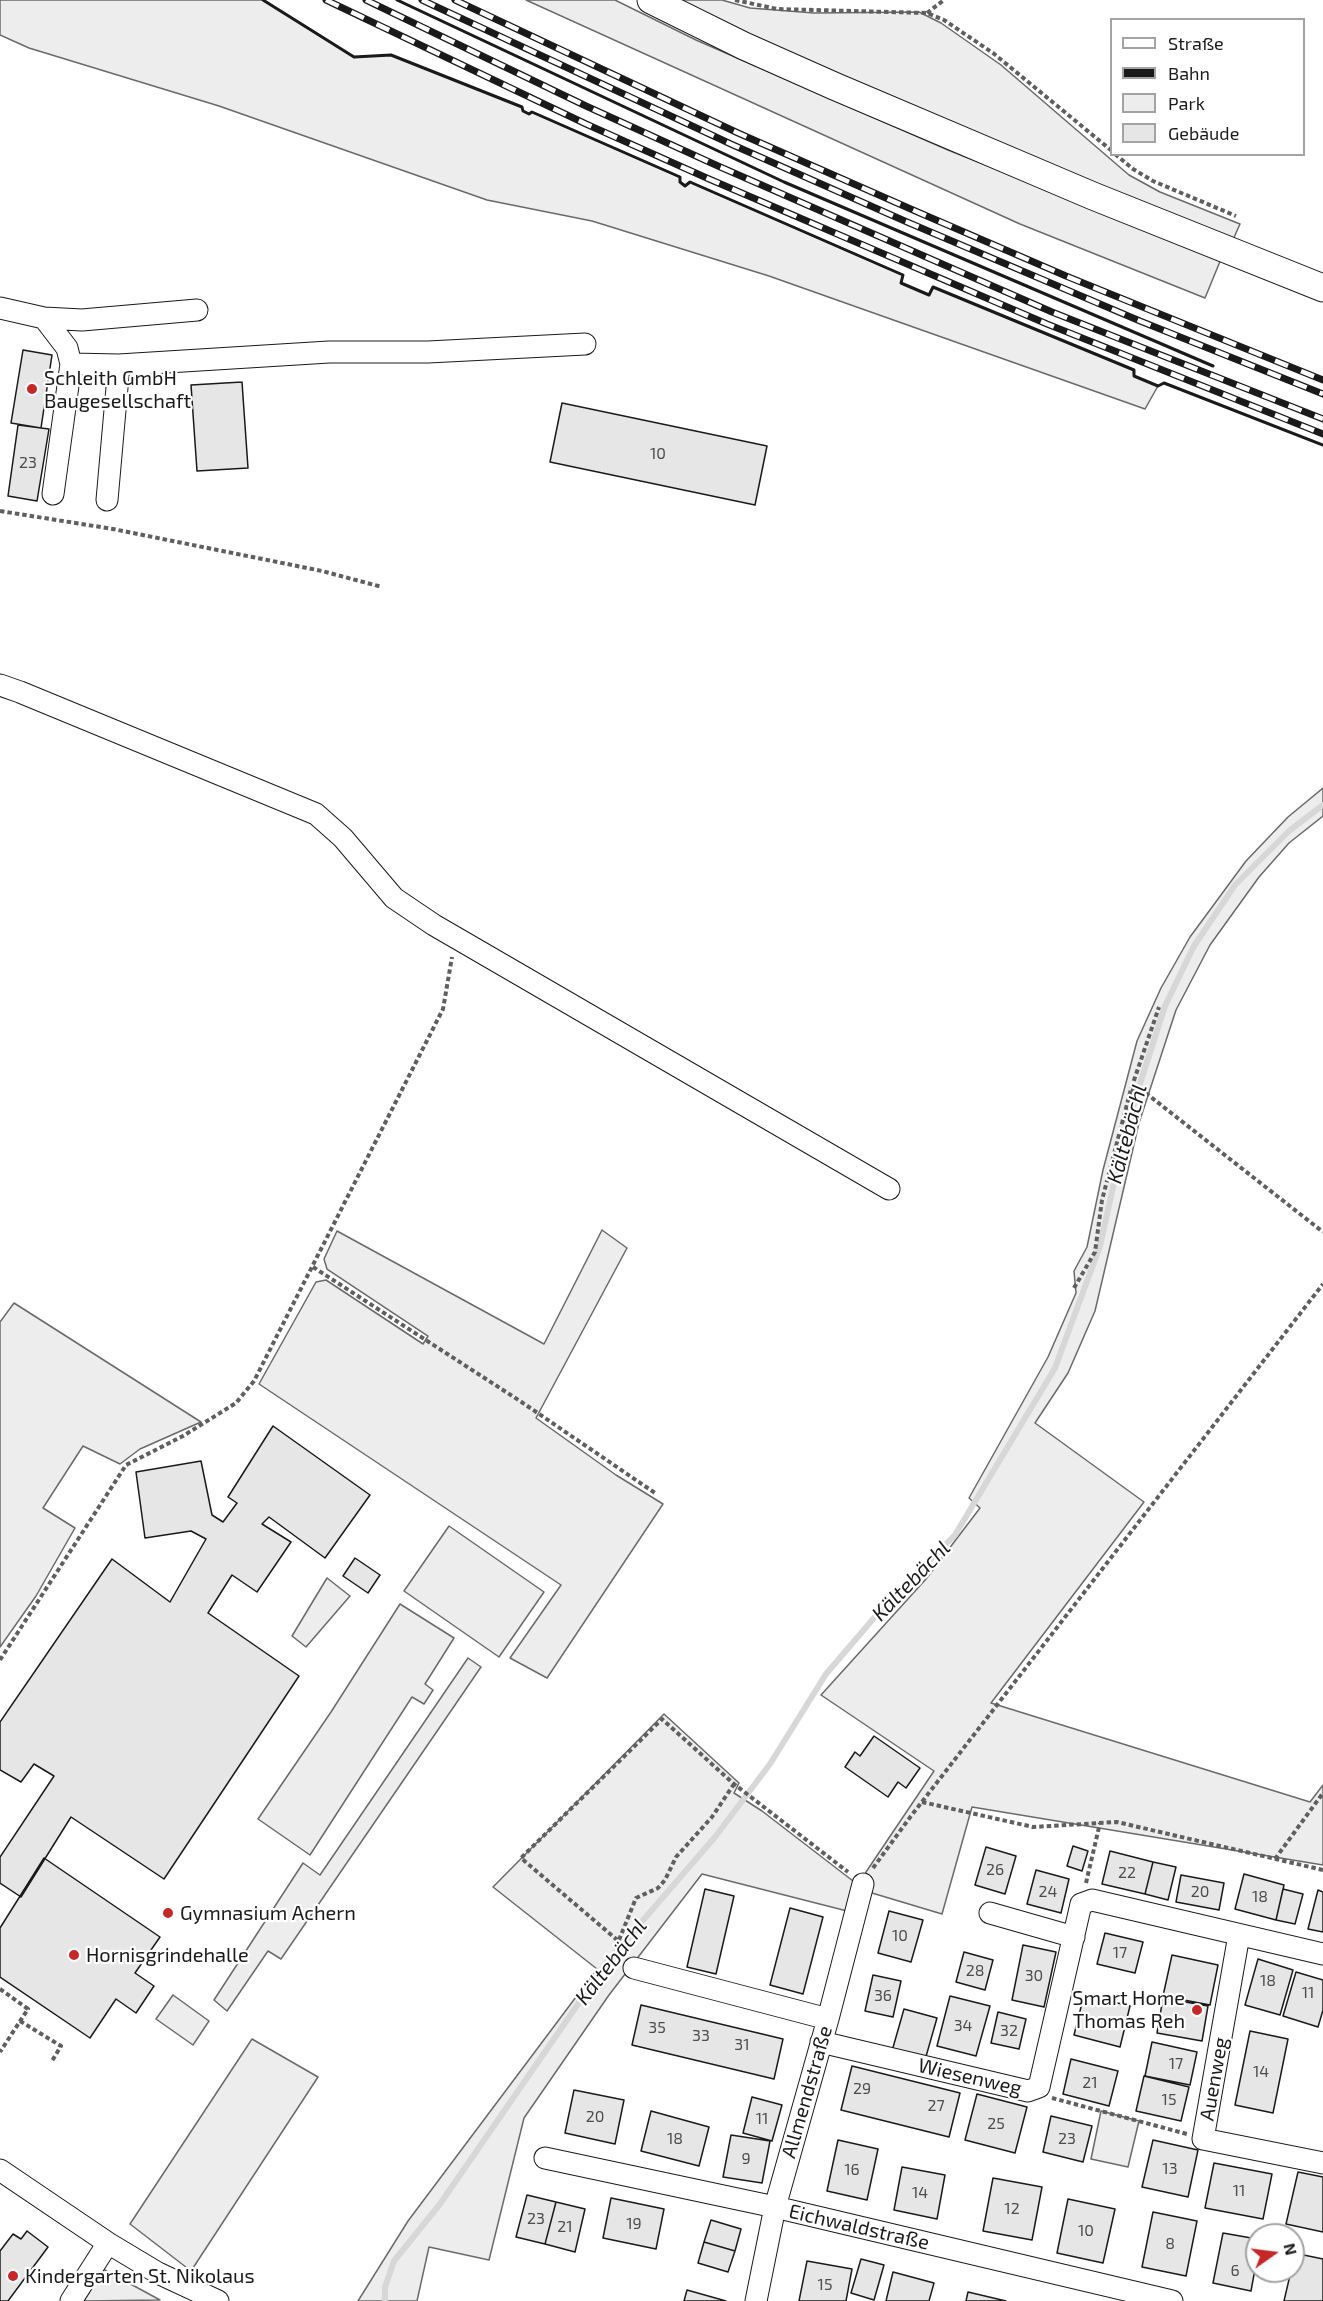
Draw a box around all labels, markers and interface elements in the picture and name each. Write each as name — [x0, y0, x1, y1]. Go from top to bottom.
legend — [1110, 18, 1305, 156]
text: Straße — [1168, 32, 1224, 54]
text: Bahn — [1168, 62, 1210, 84]
text: Park — [1168, 92, 1205, 114]
text: Gebäude — [1168, 122, 1239, 144]
place label: Schleith GmbH Baugesellschaft — [44, 366, 191, 413]
marker: Schleith GmbH Baugesellschaft — [25, 382, 39, 396]
house number: 10 — [650, 444, 666, 464]
house number: 23 — [19, 453, 37, 473]
water label: Kältebächl — [1102, 1082, 1152, 1186]
water label: Kältebächl — [867, 1536, 955, 1626]
house number: 26 — [986, 1860, 1004, 1880]
house number: 22 — [1118, 1863, 1136, 1883]
house number: 24 — [1039, 1882, 1057, 1902]
house number: 20 — [1191, 1882, 1209, 1902]
house number: 18 — [1252, 1887, 1268, 1907]
place label: Gymnasium Achern — [180, 1901, 356, 1925]
marker: Gymnasium Achern — [161, 1906, 175, 1920]
water label: Kältebächl — [570, 1914, 652, 2010]
house number: 10 — [892, 1926, 908, 1946]
place label: Hornisgrindehalle — [86, 1943, 249, 1967]
house number: 17 — [1113, 1943, 1127, 1963]
marker: Hornisgrindehalle — [67, 1948, 81, 1962]
house number: 28 — [966, 1961, 984, 1981]
house number: 30 — [1025, 1966, 1043, 1986]
house number: 18 — [1260, 1971, 1276, 1991]
house number: 11 — [1302, 1983, 1314, 2003]
house number: 36 — [874, 1986, 892, 2006]
place label: Smart Home Thomas Reh — [1072, 1986, 1185, 2033]
marker: Smart Home Thomas Reh — [1190, 2003, 1204, 2017]
house number: 34 — [954, 2016, 972, 2036]
house number: 35 — [648, 2018, 666, 2038]
house number: 32 — [1000, 2021, 1018, 2041]
street label: Allmendstraße — [777, 2023, 837, 2161]
house number: 33 — [692, 2026, 710, 2046]
house number: 31 — [734, 2035, 750, 2055]
street label: Auenweg — [1195, 2035, 1233, 2123]
street label: Wiesenweg — [916, 2053, 1024, 2101]
house number: 17 — [1169, 2054, 1183, 2074]
house number: 14 — [1253, 2062, 1269, 2082]
house number: 21 — [1082, 2073, 1098, 2093]
house number: 29 — [853, 2079, 871, 2099]
house number: 15 — [1162, 2090, 1176, 2110]
house number: 27 — [927, 2096, 945, 2116]
house number: 20 — [586, 2107, 604, 2127]
house number: 11 — [756, 2109, 768, 2129]
house number: 25 — [987, 2114, 1005, 2134]
house number: 18 — [667, 2129, 683, 2149]
house number: 23 — [1058, 2129, 1076, 2149]
house number: 9 — [741, 2149, 751, 2169]
house number: 13 — [1162, 2159, 1178, 2179]
house number: 16 — [844, 2160, 860, 2180]
house number: 11 — [1233, 2181, 1245, 2201]
house number: 14 — [912, 2183, 928, 2203]
street label: Eichwaldstraße — [786, 2199, 932, 2255]
house number: 12 — [1004, 2199, 1020, 2219]
house number: 23 — [527, 2209, 545, 2229]
house number: 19 — [626, 2214, 642, 2234]
house number: 21 — [557, 2217, 573, 2237]
house number: 10 — [1078, 2221, 1094, 2241]
north arrow — [1245, 2223, 1305, 2283]
house number: 8 — [1165, 2234, 1175, 2254]
text: N — [1280, 2241, 1302, 2257]
house number: 6 — [1230, 2261, 1240, 2281]
place label: Kindergarten St. Nikolaus — [25, 2264, 255, 2288]
marker: Kindergarten St. Nikolaus — [6, 2269, 20, 2283]
house number: 15 — [818, 2275, 832, 2295]

